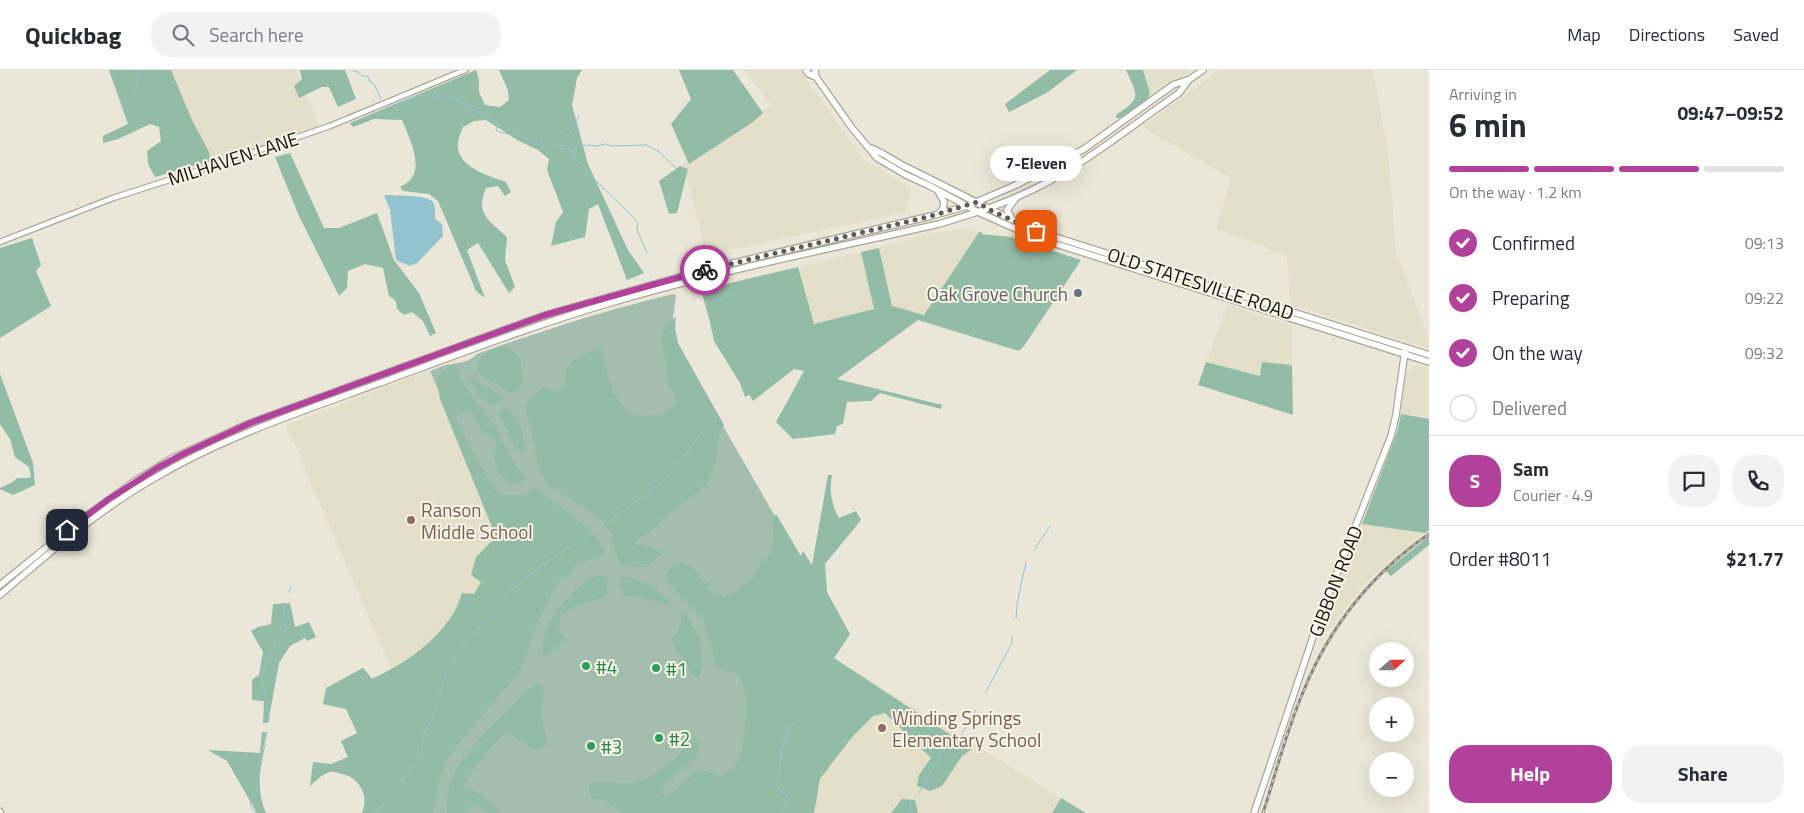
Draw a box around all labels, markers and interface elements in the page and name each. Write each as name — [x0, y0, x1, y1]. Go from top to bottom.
search box — [151, 12, 501, 57]
text: Quickbag — [25, 17, 121, 53]
text: Search here — [209, 20, 304, 49]
icon: search — [169, 21, 197, 49]
text: Map — [1567, 21, 1601, 48]
text: Directions — [1629, 21, 1705, 48]
text: Saved — [1733, 21, 1779, 48]
text: Arriving in — [1449, 82, 1517, 106]
text: 09:47–09:52 — [1677, 98, 1784, 127]
text: 6 min — [1449, 101, 1527, 149]
street label: MILHAVEN LANE — [164, 123, 302, 193]
callout: 7-Eleven — [990, 146, 1082, 181]
text: 7-Eleven — [1005, 151, 1067, 175]
text: On the way · 1.2 km — [1449, 180, 1582, 204]
pin — [1015, 210, 1057, 252]
icon: bag — [1022, 217, 1050, 245]
text: Confirmed — [1492, 228, 1575, 257]
icon: check — [1449, 229, 1477, 257]
text: 09:13 — [1745, 231, 1784, 255]
street label: OLD STATESVILLE ROAD — [1104, 239, 1298, 327]
courier — [680, 245, 730, 295]
icon: bike — [691, 256, 719, 284]
place label: Oak Grove Church — [926, 279, 1068, 308]
text: Preparing — [1492, 283, 1569, 312]
icon: check — [1449, 284, 1477, 312]
text: 09:22 — [1745, 286, 1784, 310]
marker: Oak Grove Church — [1072, 287, 1084, 299]
text: On the way — [1492, 338, 1583, 367]
icon: check — [1449, 339, 1477, 367]
text: 09:32 — [1745, 341, 1784, 365]
text: Delivered — [1492, 393, 1567, 422]
text: Sam — [1513, 454, 1549, 483]
button: chat — [1668, 455, 1720, 507]
button: phone — [1732, 455, 1784, 507]
text: S — [1470, 466, 1480, 495]
text: Courier · 4.9 — [1513, 483, 1593, 507]
place label: Ranson Middle School — [421, 495, 533, 546]
pin — [46, 509, 88, 551]
marker: Ranson Middle School — [405, 514, 417, 526]
icon: home — [53, 516, 81, 544]
street label: GIBBON ROAD — [1301, 521, 1369, 641]
text: Order #8011 — [1449, 544, 1551, 573]
text: $21.77 — [1726, 544, 1784, 573]
north arrow — [1369, 642, 1414, 688]
map controls — [1369, 642, 1414, 797]
place label: #4 — [596, 652, 617, 681]
place label: #1 — [666, 654, 687, 683]
marker: #4 — [580, 660, 592, 672]
marker: #1 — [650, 662, 662, 674]
button: + — [1369, 697, 1414, 742]
place label: Winding Springs Elementary School — [892, 703, 1041, 754]
marker: Winding Springs Elementary School — [876, 722, 888, 734]
place label: #2 — [669, 724, 690, 753]
place label: #3 — [601, 732, 622, 761]
marker: #2 — [653, 732, 665, 744]
marker: #3 — [585, 740, 597, 752]
button: Help — [1449, 745, 1612, 803]
button: Share — [1622, 745, 1784, 803]
button: − — [1369, 752, 1414, 797]

